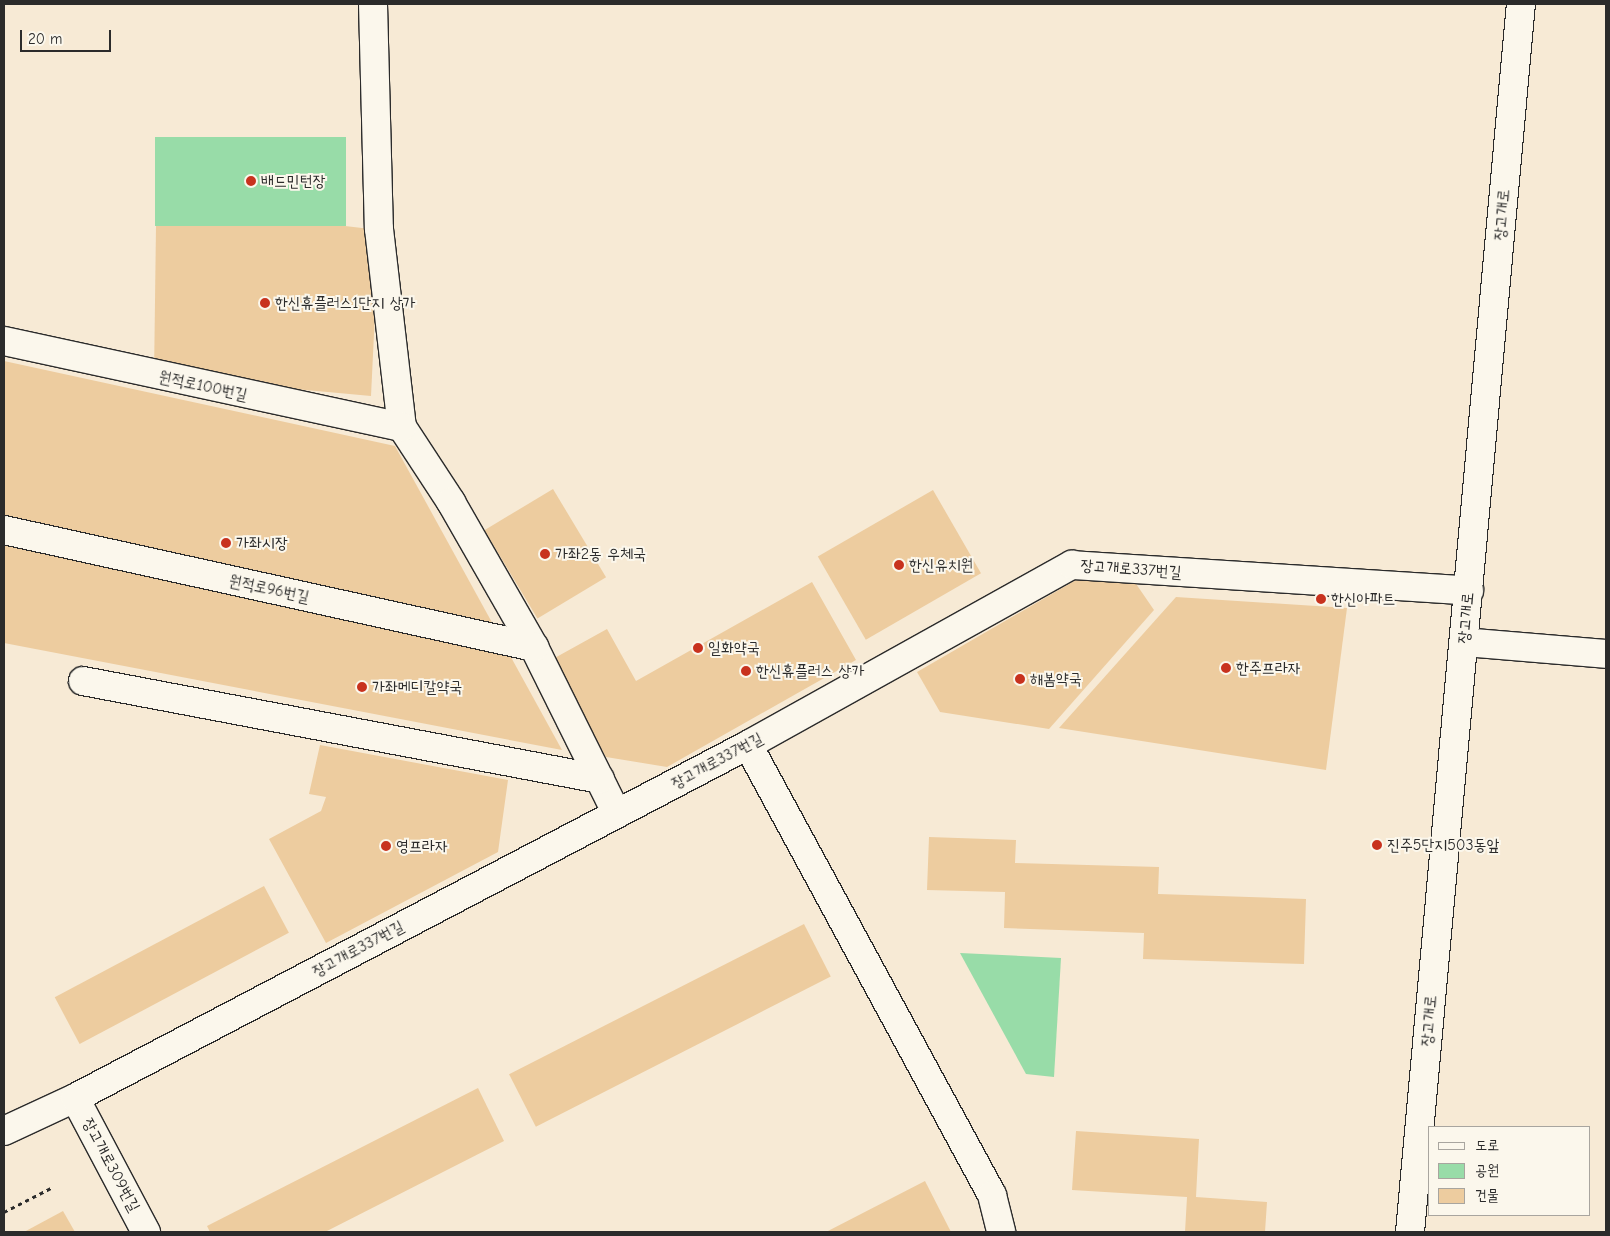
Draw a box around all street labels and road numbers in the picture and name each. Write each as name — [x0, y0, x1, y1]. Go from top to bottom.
street label: 장고개로 — [1490, 189, 1514, 241]
street label: 원적로100번길 — [157, 367, 249, 405]
street label: 장고개로337번길 — [1080, 556, 1182, 582]
street label: 원적로96번길 — [227, 571, 311, 607]
street label: 장고개로 — [1454, 592, 1478, 644]
street label: 장고개로337번길 — [668, 729, 766, 793]
street label: 장고개로337번길 — [309, 917, 407, 981]
street label: 장고개로 — [1417, 995, 1441, 1047]
street label: 장고개로309번길 — [78, 1115, 144, 1215]

